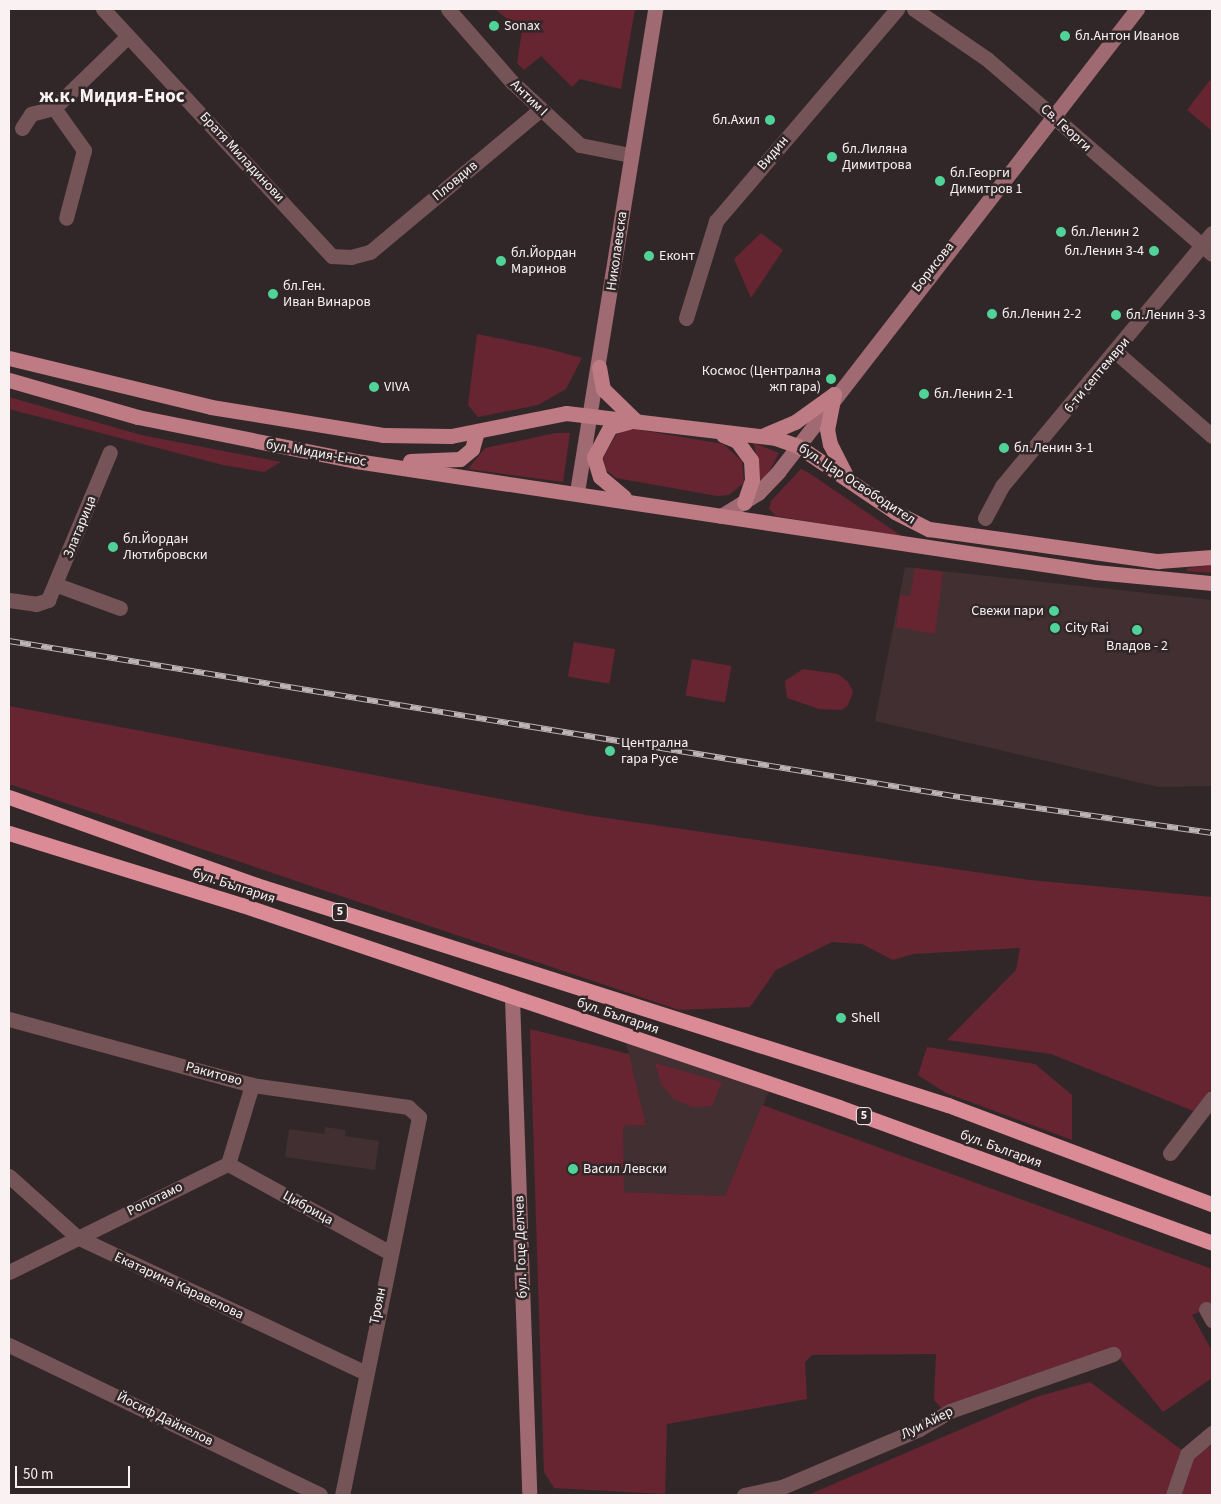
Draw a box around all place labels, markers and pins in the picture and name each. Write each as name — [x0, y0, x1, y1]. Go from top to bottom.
place label: Sonax — [504, 18, 540, 34]
marker: Sonax — [488, 20, 500, 32]
place label: бл.Антон Иванов — [1075, 28, 1179, 44]
marker: бл.Антон Иванов — [1059, 30, 1071, 42]
place label: бл.Ахил — [712, 112, 760, 128]
marker: бл.Ахил — [764, 114, 776, 126]
place label: бл.Лиляна Димитрова — [842, 141, 912, 174]
marker: бл.Лиляна Димитрова — [826, 151, 838, 163]
place label: бл.Георги Димитров 1 — [950, 165, 1022, 198]
marker: бл.Георги Димитров 1 — [934, 175, 946, 187]
place label: бл.Ленин 2 — [1071, 224, 1139, 240]
marker: бл.Ленин 2 — [1055, 226, 1067, 238]
place label: бл.Ленин 3-4 — [1065, 243, 1144, 259]
place label: бл.Йордан Маринов — [511, 245, 576, 278]
marker: бл.Ленин 3-4 — [1148, 245, 1160, 257]
place label: Еконт — [659, 248, 695, 264]
marker: Еконт — [643, 250, 655, 262]
marker: бл.Йордан Маринов — [495, 255, 507, 267]
place label: бл.Ген. Иван Винаров — [283, 278, 371, 310]
marker: бл.Ген. Иван Винаров — [267, 288, 279, 300]
place label: бл.Ленин 2-2 — [1002, 306, 1081, 322]
place label: бл.Ленин 3-3 — [1126, 307, 1205, 323]
marker: бл.Ленин 2-2 — [986, 308, 998, 320]
marker: бл.Ленин 3-3 — [1110, 309, 1122, 321]
place label: Космос (Централна жп гара) — [702, 363, 821, 396]
marker: Космос (Централна жп гара) — [825, 373, 837, 385]
place label: VIVA — [384, 379, 410, 395]
marker: VIVA — [368, 381, 380, 393]
place label: бл.Ленин 2-1 — [934, 386, 1013, 402]
marker: бл.Ленин 2-1 — [918, 388, 930, 400]
place label: бл.Ленин 3-1 — [1014, 440, 1093, 456]
marker: бл.Ленин 3-1 — [998, 442, 1010, 454]
place label: бл.Йордан Лютибровски — [123, 531, 208, 564]
marker: бл.Йордан Лютибровски — [107, 541, 119, 553]
place label: Свежи пари — [971, 603, 1044, 619]
marker: Свежи пари — [1048, 605, 1060, 617]
place label: City Rai — [1065, 620, 1109, 636]
marker: City Rai — [1049, 622, 1061, 634]
marker: Владов - 2 — [1131, 624, 1143, 636]
place label: Владов - 2 — [1106, 638, 1168, 654]
place label: Централна гара Русе — [621, 735, 688, 768]
marker: Централна гара Русе — [603, 744, 617, 758]
place label: Shell — [851, 1010, 880, 1026]
marker: Shell — [835, 1012, 847, 1024]
place label: Васил Левски — [583, 1161, 667, 1177]
marker: Васил Левски — [567, 1163, 579, 1175]

